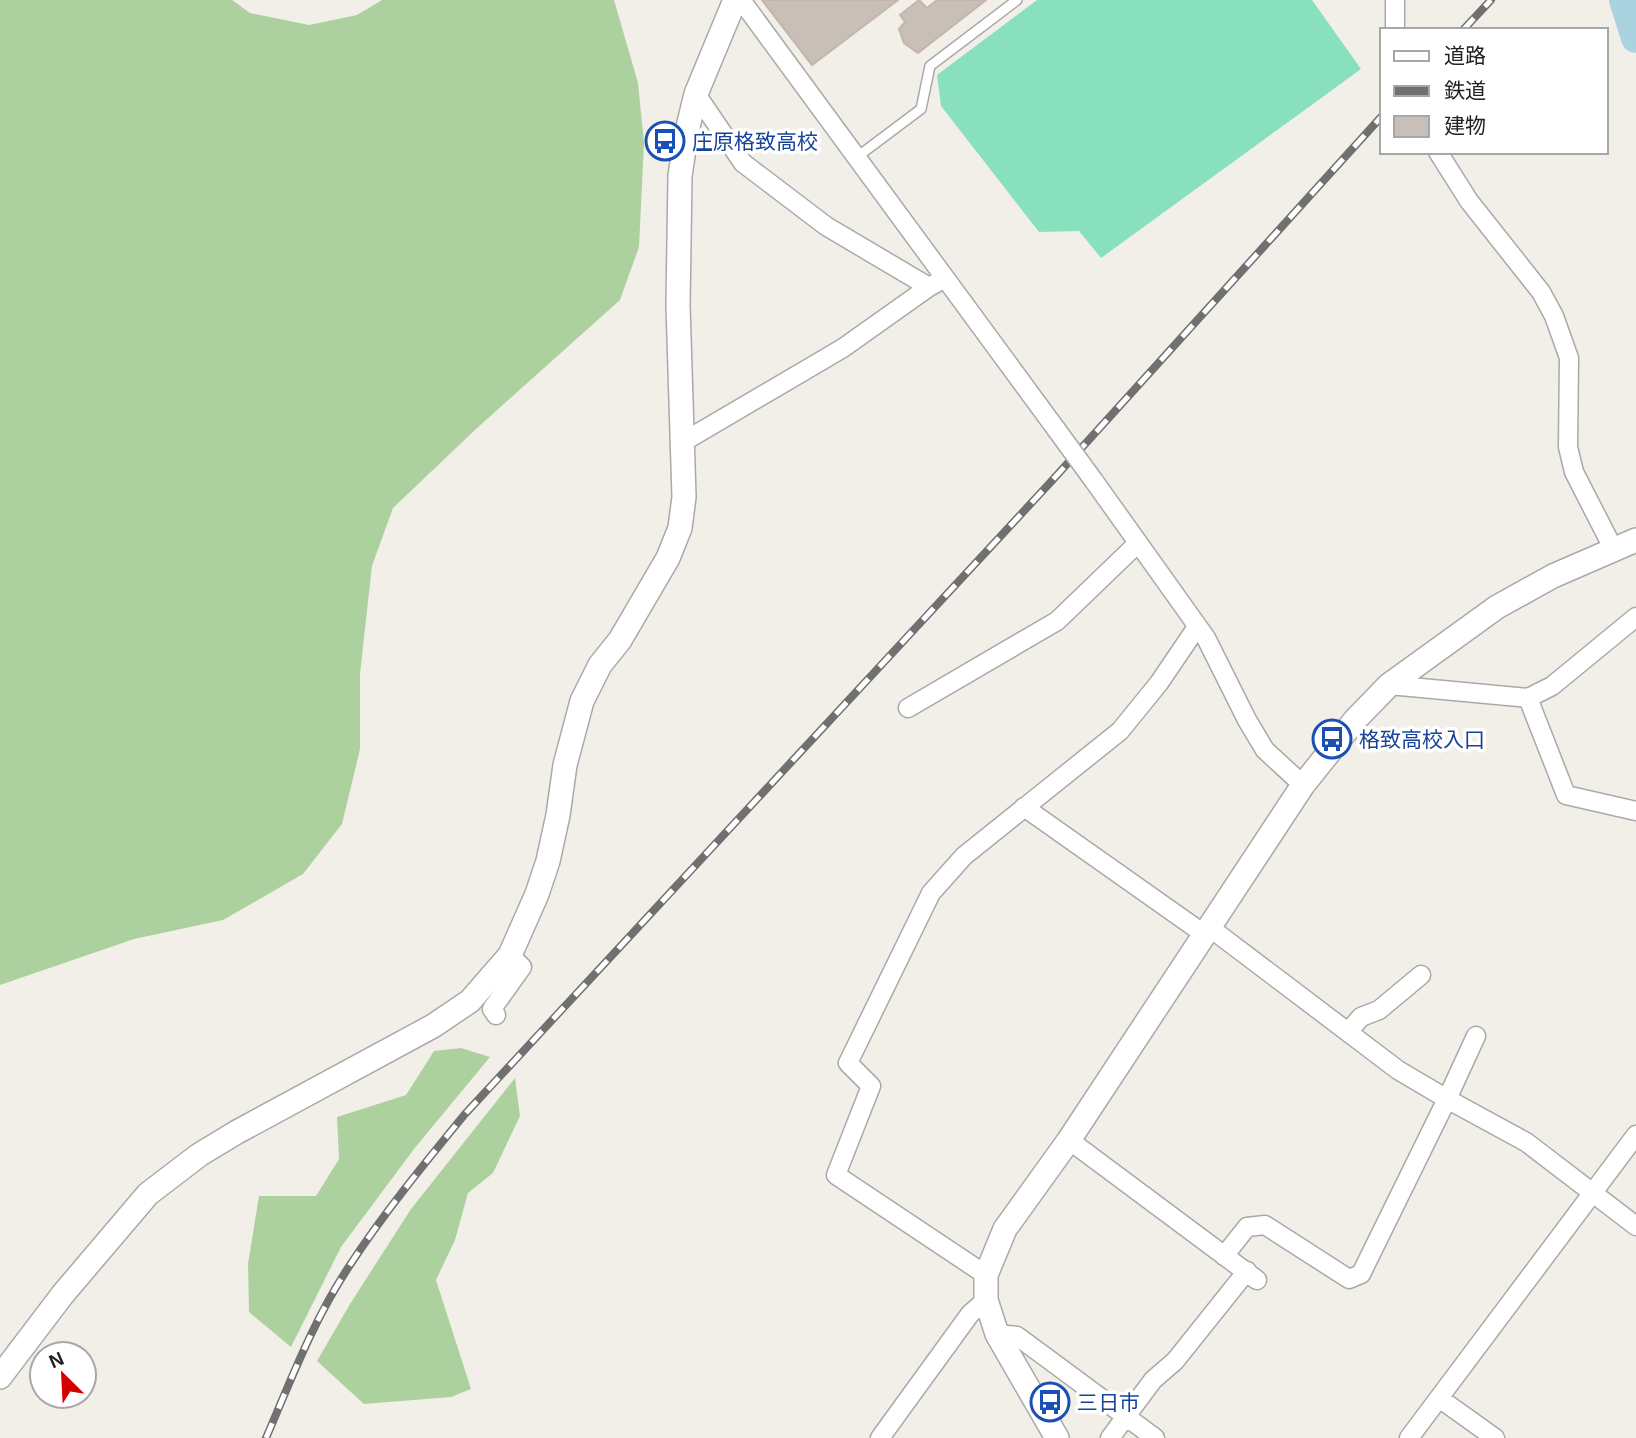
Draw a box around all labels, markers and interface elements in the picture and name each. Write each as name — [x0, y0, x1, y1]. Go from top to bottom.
legend — [1380, 28, 1608, 154]
text: 道路 — [1444, 44, 1486, 67]
text: 鉄道 — [1444, 79, 1486, 102]
text: 建物 — [1444, 114, 1486, 137]
bus stop icon: 庄原格致高校 — [644, 120, 686, 162]
place label: 庄原格致高校 — [692, 130, 818, 153]
bus stop icon: 格致高校入口 — [1311, 718, 1353, 760]
place label: 格致高校入口 — [1359, 728, 1485, 751]
north arrow — [28, 1340, 98, 1410]
text: N — [46, 1348, 67, 1372]
bus stop icon: 三日市 — [1029, 1381, 1071, 1423]
place label: 三日市 — [1077, 1391, 1140, 1414]

